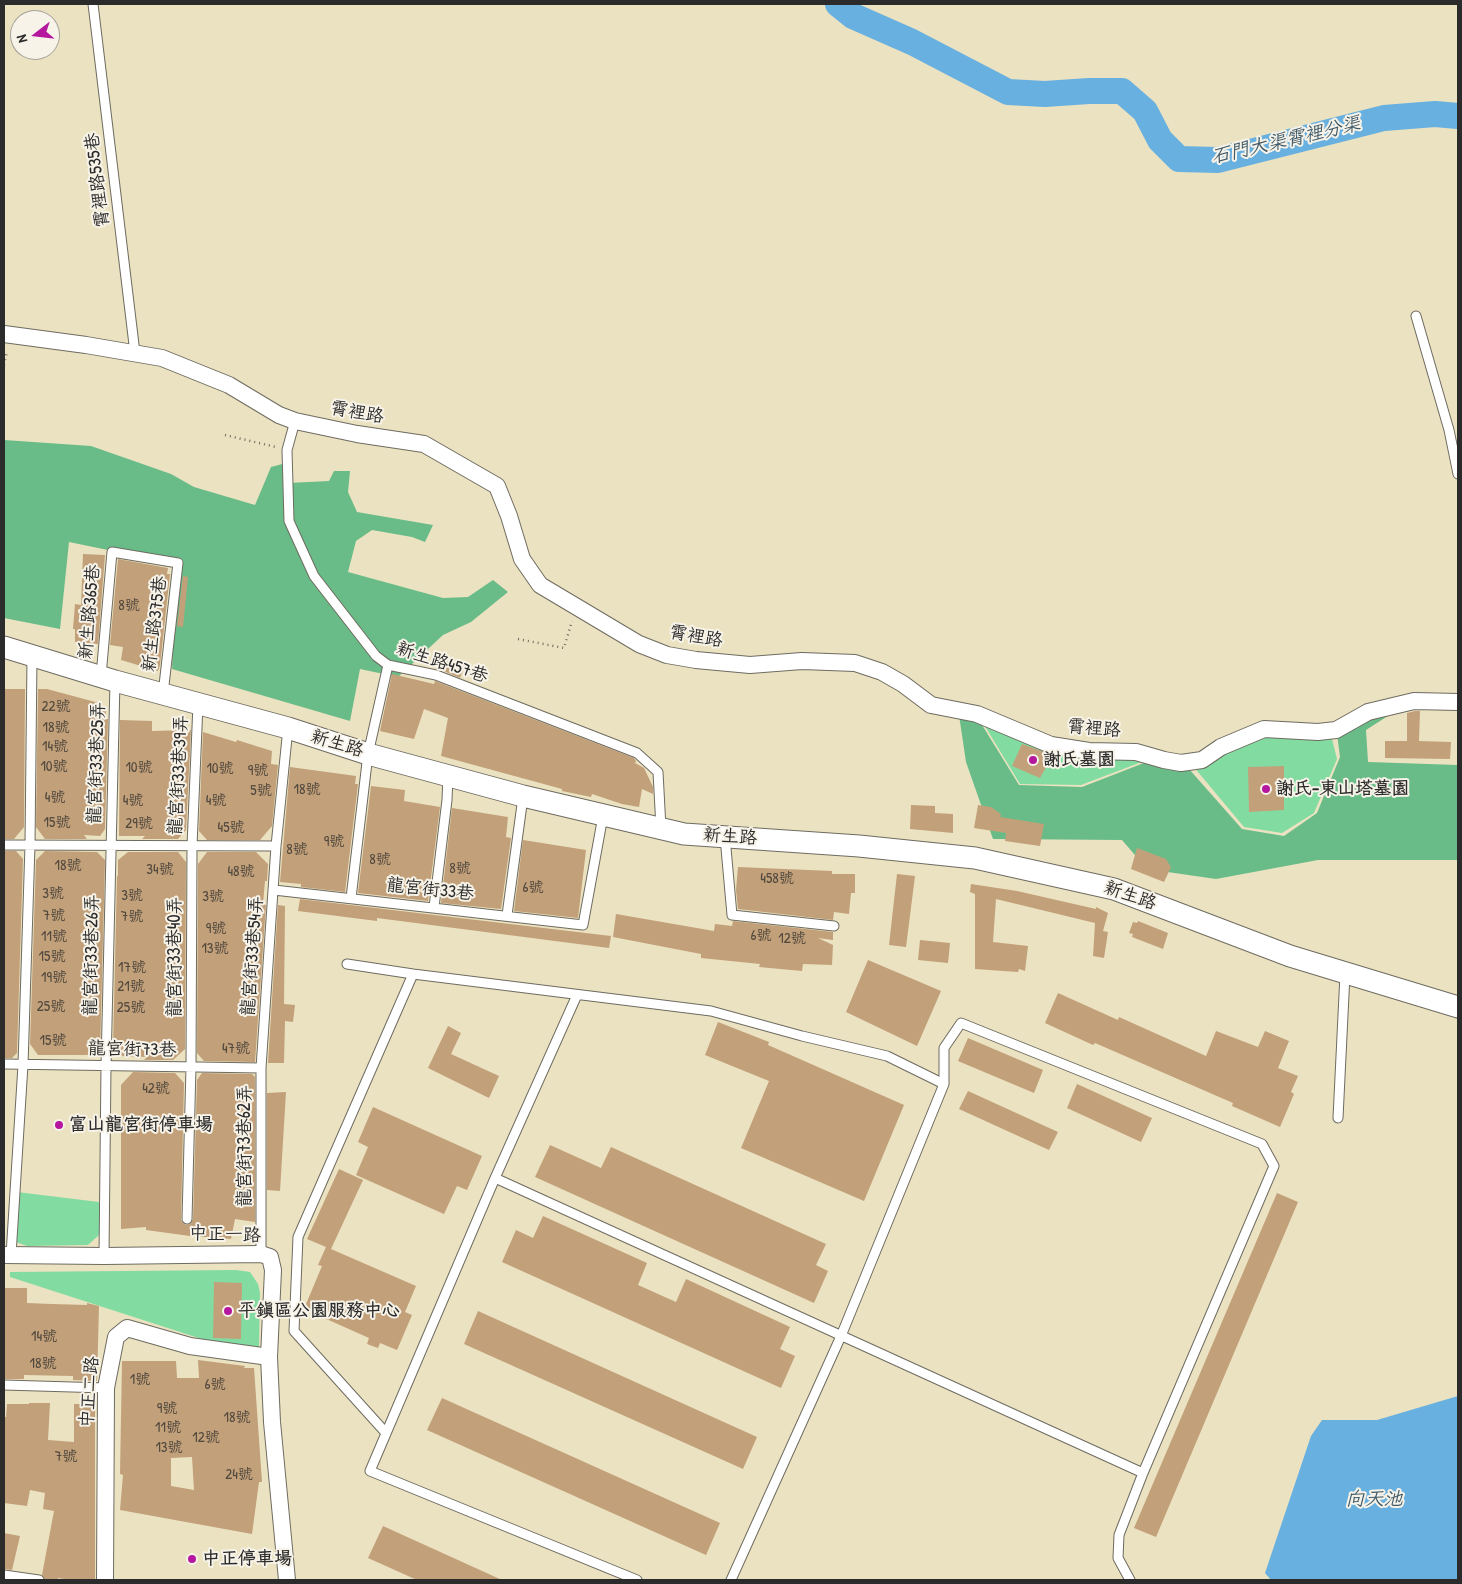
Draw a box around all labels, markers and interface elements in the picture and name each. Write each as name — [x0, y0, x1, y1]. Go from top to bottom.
north arrow — [10, 10, 60, 60]
text: N — [11, 33, 31, 45]
water label: 石門大渠霄裡分渠 — [1209, 113, 1363, 169]
street label: 霄裡路535巷 — [81, 131, 115, 229]
street label: 霄裡路 — [329, 398, 385, 428]
street label: 新生路365巷 — [75, 564, 105, 660]
street label: 新生路375巷 — [138, 575, 172, 673]
house number: 8號 — [118, 597, 140, 615]
street label: 霄裡路 — [668, 622, 724, 652]
street label: 新生路457巷 — [393, 638, 491, 688]
house number: 22號 — [41, 698, 71, 716]
street label: 龍宮街33巷25弄 — [84, 702, 110, 824]
street label: 龍宮街33巷39弄 — [165, 714, 193, 836]
street label: 霄裡路 — [1066, 716, 1122, 742]
house number: 18號 — [43, 719, 69, 737]
street label: 新生路 — [308, 726, 366, 762]
house number: 14號 — [42, 738, 68, 756]
place label: 謝氏墓園 — [1043, 749, 1115, 771]
marker: 謝氏墓園 — [1027, 754, 1039, 766]
house number: 10號 — [40, 758, 68, 776]
house number: 10號 — [125, 759, 153, 777]
house number: 10號 — [206, 760, 234, 778]
house number: 9號 — [248, 762, 268, 780]
place label: 謝氏-東山塔墓園 — [1276, 778, 1409, 800]
house number: 18號 — [294, 781, 320, 799]
house number: 5號 — [250, 782, 272, 800]
marker: 謝氏-東山塔墓園 — [1260, 783, 1272, 795]
house number: 4號 — [45, 789, 65, 807]
house number: 4號 — [123, 792, 143, 810]
house number: 4號 — [206, 792, 226, 810]
house number: 15號 — [44, 814, 70, 832]
house number: 29號 — [125, 815, 153, 833]
house number: 45號 — [218, 819, 244, 837]
street label: 新生路 — [702, 824, 758, 850]
house number: 9號 — [324, 833, 344, 851]
house number: 8號 — [286, 841, 308, 859]
house number: 8號 — [369, 851, 391, 869]
house number: 18號 — [55, 857, 81, 875]
house number: 8號 — [449, 860, 471, 878]
house number: 34號 — [146, 861, 174, 879]
house number: 48號 — [227, 863, 255, 881]
house number: 458號 — [760, 870, 794, 888]
street label: 龍宮街33巷 — [385, 875, 475, 905]
street label: 新生路 — [1101, 877, 1159, 915]
house number: 6號 — [523, 879, 543, 897]
house number: 3號 — [42, 885, 64, 903]
house number: 3號 — [121, 887, 143, 905]
house number: 3號 — [202, 888, 224, 906]
street label: 龍宮街33巷26弄 — [80, 894, 104, 1016]
street label: 龍宮街33巷54弄 — [238, 895, 268, 1017]
street label: 龍宮街33巷40弄 — [164, 897, 186, 1017]
house number: 7號 — [43, 907, 65, 925]
house number: 7號 — [121, 908, 143, 926]
house number: 9號 — [206, 920, 226, 938]
house number: 6號 — [751, 927, 771, 945]
house number: 11號 — [41, 928, 67, 946]
house number: 12號 — [778, 930, 806, 948]
house number: 13號 — [201, 940, 229, 958]
house number: 15號 — [39, 948, 65, 966]
house number: 17號 — [118, 959, 146, 977]
house number: 19號 — [41, 969, 67, 987]
house number: 21號 — [117, 978, 145, 996]
house number: 25號 — [37, 998, 65, 1016]
house number: 25號 — [117, 999, 145, 1017]
house number: 15號 — [40, 1032, 66, 1050]
street label: 龍宮街73巷 — [87, 1038, 177, 1062]
house number: 47號 — [222, 1040, 250, 1058]
house number: 42號 — [142, 1080, 170, 1098]
street label: 龍宮街73巷62弄 — [234, 1085, 256, 1207]
place label: 富山龍宮街停車場 — [69, 1114, 213, 1136]
marker: 富山龍宮街停車場 — [53, 1119, 65, 1131]
street label: 中正一路 — [189, 1223, 261, 1247]
place label: 平鎮區公園服務中心 — [238, 1300, 400, 1322]
marker: 平鎮區公園服務中心 — [222, 1305, 234, 1317]
house number: 14號 — [31, 1328, 57, 1346]
house number: 18號 — [30, 1355, 56, 1373]
street label: 中正二路 — [76, 1355, 104, 1429]
house number: 1號 — [130, 1371, 150, 1389]
house number: 6號 — [205, 1376, 225, 1394]
house number: 9號 — [157, 1400, 177, 1418]
house number: 18號 — [224, 1409, 250, 1427]
house number: 11號 — [155, 1419, 181, 1437]
house number: 12號 — [192, 1429, 220, 1447]
house number: 13號 — [155, 1439, 183, 1457]
house number: 7號 — [55, 1448, 77, 1466]
house number: 24號 — [225, 1466, 253, 1484]
water label: 向天池 — [1346, 1489, 1402, 1511]
place label: 中正停車場 — [202, 1548, 292, 1570]
marker: 中正停車場 — [186, 1553, 198, 1565]

